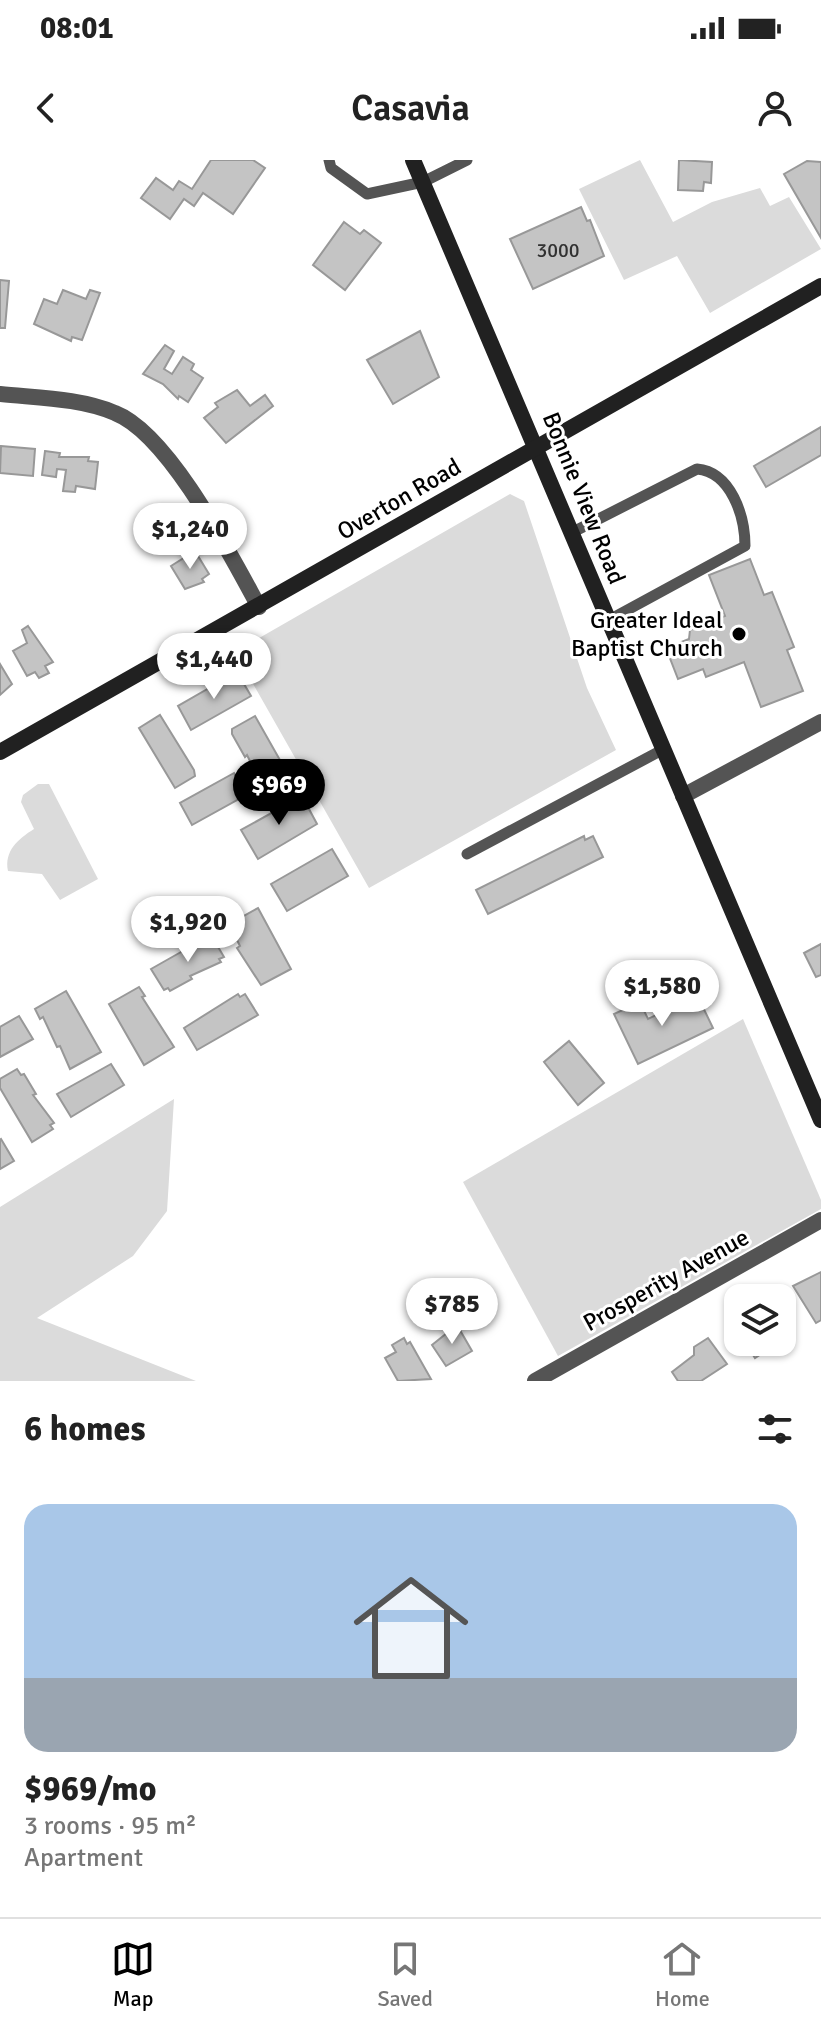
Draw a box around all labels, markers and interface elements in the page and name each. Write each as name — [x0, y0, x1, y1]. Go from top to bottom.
text: 08:01 — [40, 10, 114, 47]
icon: back — [24, 86, 68, 130]
text: Casavia — [351, 86, 470, 131]
icon: person — [753, 86, 797, 130]
house number: 3000 — [536, 238, 580, 263]
street label: Bonnie View Road — [536, 408, 632, 588]
street label: Overton Road — [332, 451, 466, 547]
pin: $1,240 — [125, 503, 255, 571]
text: $1,240 — [151, 513, 229, 545]
place label: Greater Ideal Baptist Church — [571, 605, 723, 663]
marker: Greater Ideal Baptist Church — [730, 625, 748, 643]
pin: $1,440 — [149, 633, 279, 701]
text: $1,440 — [175, 643, 253, 675]
pin: $969 — [232, 759, 326, 827]
text: $969 — [251, 769, 307, 801]
pin: $1,920 — [123, 896, 253, 964]
text: $1,920 — [149, 906, 227, 938]
pin: $1,580 — [597, 960, 727, 1028]
text: $1,580 — [623, 970, 701, 1002]
street label: Prosperity Avenue — [578, 1222, 754, 1338]
pin: $785 — [405, 1278, 499, 1346]
map controls — [724, 1284, 796, 1356]
button: layers — [724, 1284, 796, 1356]
text: $785 — [424, 1288, 480, 1320]
icon: filters — [753, 1407, 797, 1451]
text: 6 homes — [24, 1408, 145, 1450]
icon: home — [339, 1556, 483, 1700]
text: $969/mo — [24, 1768, 157, 1810]
text: 3 rooms · 95 m² — [24, 1810, 197, 1842]
text: Apartment — [24, 1842, 143, 1874]
tab: Map — [111, 1937, 155, 2012]
tab: Saved — [377, 1937, 433, 2012]
tab: Home — [655, 1937, 710, 2012]

